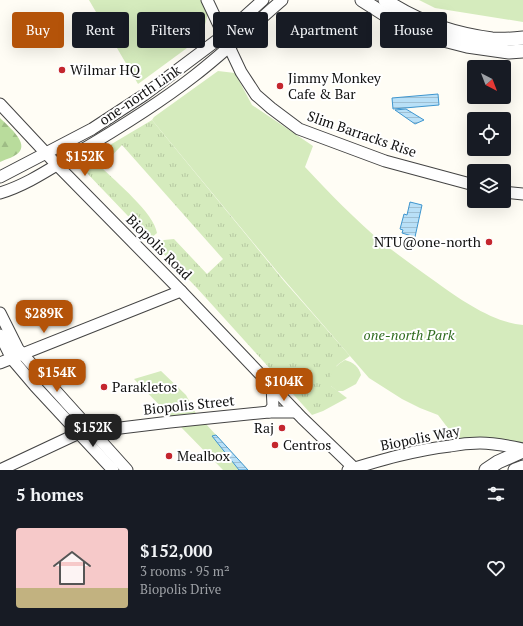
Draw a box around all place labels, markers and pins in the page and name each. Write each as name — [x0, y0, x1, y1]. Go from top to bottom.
place label: Wilmar HQ — [70, 60, 141, 79]
marker: Wilmar HQ — [57, 65, 67, 75]
place label: Jimmy Monkey Cafe & Bar — [288, 68, 382, 103]
marker: Jimmy Monkey Cafe & Bar — [275, 81, 285, 91]
pin: $152K — [57, 143, 113, 177]
place label: NTU@one-north — [374, 232, 481, 251]
marker: NTU@one-north — [484, 237, 494, 247]
pin: $289K — [16, 300, 72, 334]
pin: $154K — [29, 359, 85, 393]
pin: $104K — [256, 368, 312, 402]
place label: Parakletos — [112, 377, 177, 396]
marker: Parakletos — [99, 382, 109, 392]
pin: $152K — [65, 414, 121, 448]
place label: Raj — [254, 418, 274, 437]
marker: Raj — [277, 423, 287, 433]
place label: Centros — [283, 435, 331, 454]
marker: Centros — [270, 440, 280, 450]
place label: Mealbox — [177, 446, 231, 465]
marker: Mealbox — [164, 451, 174, 461]

